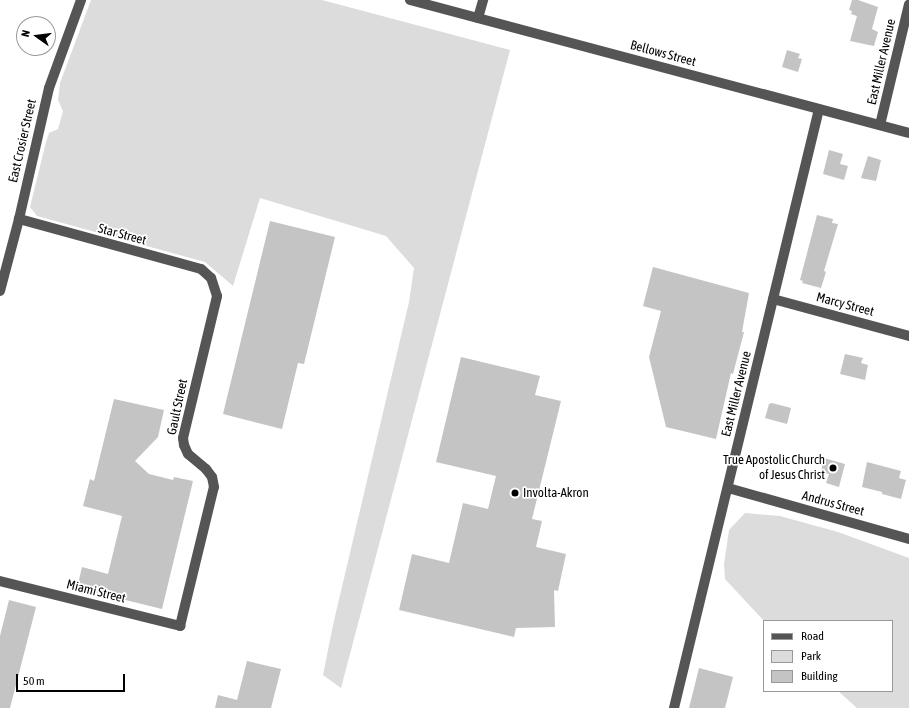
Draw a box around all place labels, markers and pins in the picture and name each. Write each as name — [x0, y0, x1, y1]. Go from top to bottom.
place label: True Apostolic Church of Jesus Christ — [723, 453, 825, 484]
marker: True Apostolic Church of Jesus Christ — [828, 463, 838, 473]
place label: Involta-Akron — [523, 485, 589, 501]
marker: Involta-Akron — [510, 488, 520, 498]

